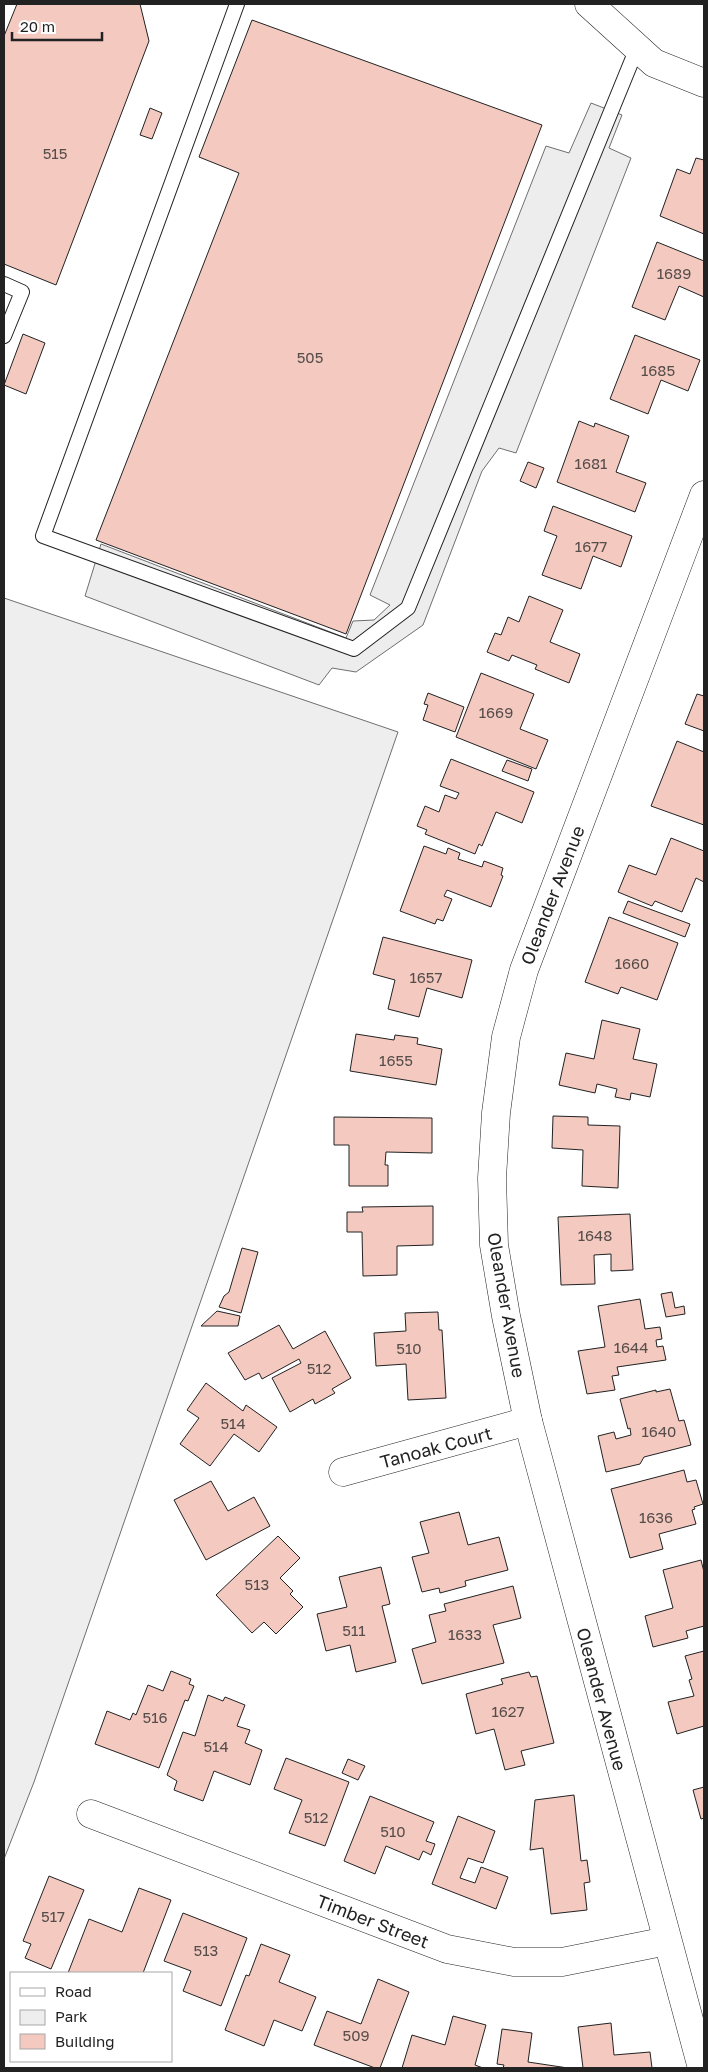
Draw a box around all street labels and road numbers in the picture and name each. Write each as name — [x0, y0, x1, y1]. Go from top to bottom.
street label: Oleander Avenue — [515, 822, 589, 968]
street label: Oleander Avenue — [483, 1231, 531, 1379]
street label: Tanoak Court — [378, 1422, 494, 1472]
street label: Oleander Avenue — [572, 1625, 632, 1773]
street label: Timber Street — [314, 1890, 432, 1952]

